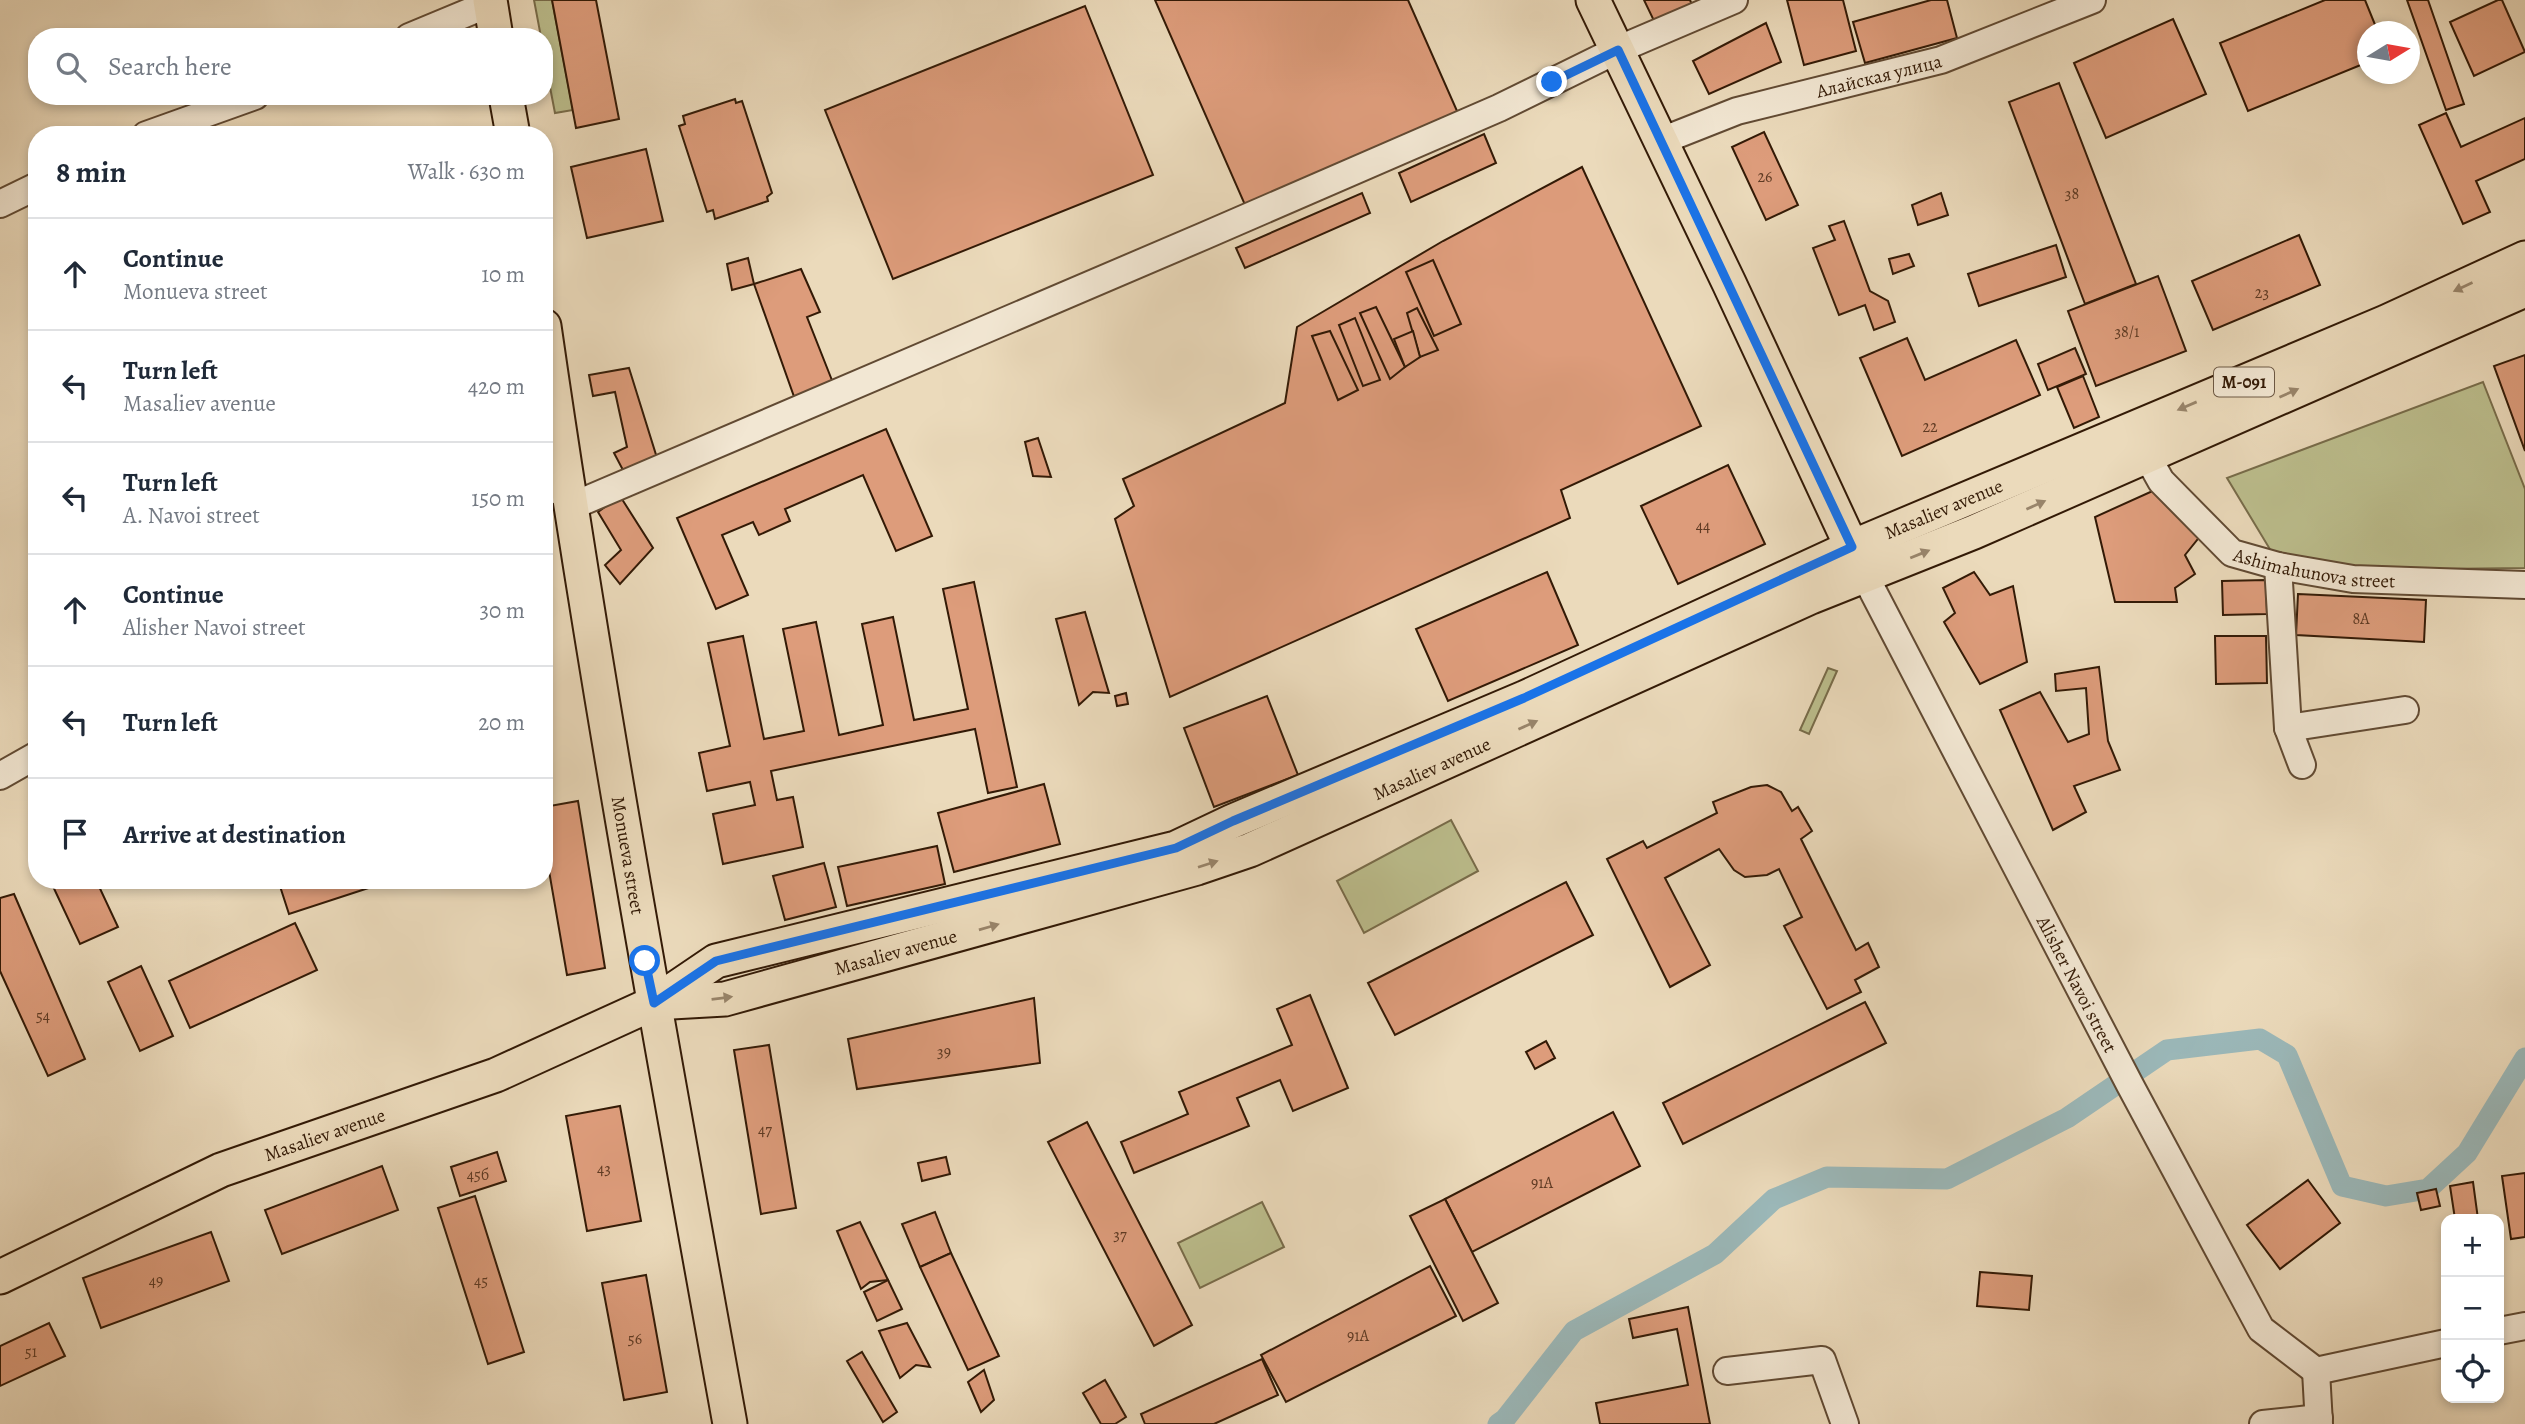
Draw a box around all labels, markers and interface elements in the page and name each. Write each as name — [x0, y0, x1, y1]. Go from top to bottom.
north arrow — [2357, 21, 2420, 84]
search box — [28, 28, 553, 105]
icon: search — [52, 48, 90, 86]
street label: Алайская улица — [1813, 48, 1945, 105]
text: Search here — [108, 49, 232, 84]
route end — [1536, 66, 1567, 97]
text: 8 min — [56, 152, 126, 192]
text: Walk · 630 m — [408, 156, 525, 187]
house number: 26 — [1758, 166, 1773, 188]
house number: 38 — [2065, 183, 2079, 205]
text: Continue — [123, 241, 224, 276]
icon: ahead — [56, 255, 94, 293]
text: 10 m — [481, 259, 525, 290]
text: Monueva street — [123, 276, 268, 307]
one-way arrow — [2453, 281, 2473, 293]
house number: 23 — [2255, 282, 2269, 304]
house number: 38/1 — [2114, 321, 2140, 343]
text: Turn left — [123, 353, 218, 388]
icon: left — [56, 367, 94, 405]
road number: М-091 — [2214, 368, 2274, 396]
text: 420 m — [468, 371, 525, 402]
one-way arrow — [2279, 387, 2300, 398]
text: Masaliev avenue — [123, 388, 276, 419]
one-way arrow — [2176, 401, 2197, 412]
house number: 22 — [1922, 416, 1938, 438]
text: Turn left — [123, 465, 218, 500]
street label: Masaliev avenue — [1881, 473, 2007, 546]
icon: left — [56, 479, 94, 517]
text: 150 m — [471, 483, 525, 514]
one-way arrow — [2026, 499, 2047, 510]
text: A. Navoi street — [123, 500, 260, 531]
house number: 44 — [1696, 515, 1710, 537]
street label: Ashimahunova street — [2229, 542, 2396, 594]
one-way arrow — [1909, 549, 1930, 560]
text: Continue — [123, 577, 224, 612]
icon: ahead — [56, 591, 94, 629]
text: 30 m — [479, 595, 525, 626]
house number: 8А — [2352, 608, 2370, 630]
text: Alisher Navoi street — [123, 612, 306, 643]
icon: left — [56, 703, 94, 741]
text: Turn left — [123, 705, 218, 740]
text: 20 m — [478, 707, 525, 738]
one-way arrow — [1518, 719, 1539, 730]
street label: Masaliev avenue — [1369, 731, 1495, 807]
street label: Monueva street — [605, 794, 651, 917]
icon: arrive — [56, 815, 94, 853]
text: Arrive at destination — [123, 817, 346, 852]
one-way arrow — [1197, 858, 1218, 869]
street label: Alisher Navoi street — [2030, 911, 2123, 1057]
one-way arrow — [979, 921, 1000, 931]
street label: Masaliev avenue — [831, 923, 960, 982]
route start — [629, 945, 660, 976]
one-way arrow — [711, 993, 733, 1004]
house number: 54 — [36, 1005, 50, 1027]
house number: 39 — [937, 1041, 951, 1063]
street label: Masaliev avenue — [261, 1102, 389, 1168]
house number: 47 — [758, 1119, 772, 1141]
house number: 43 — [597, 1158, 611, 1180]
house number: 45б — [467, 1164, 489, 1186]
house number: 91А — [1531, 1172, 1554, 1194]
map controls — [2441, 1214, 2504, 1403]
button: + — [2441, 1214, 2504, 1277]
house number: 37 — [1113, 1224, 1127, 1246]
house number: 49 — [149, 1270, 163, 1292]
house number: 45 — [474, 1270, 488, 1292]
button: − — [2441, 1277, 2504, 1340]
house number: 91А — [1347, 1325, 1370, 1347]
house number: 56 — [628, 1328, 642, 1350]
button: locate — [2441, 1340, 2504, 1403]
house number: 51 — [25, 1341, 38, 1363]

